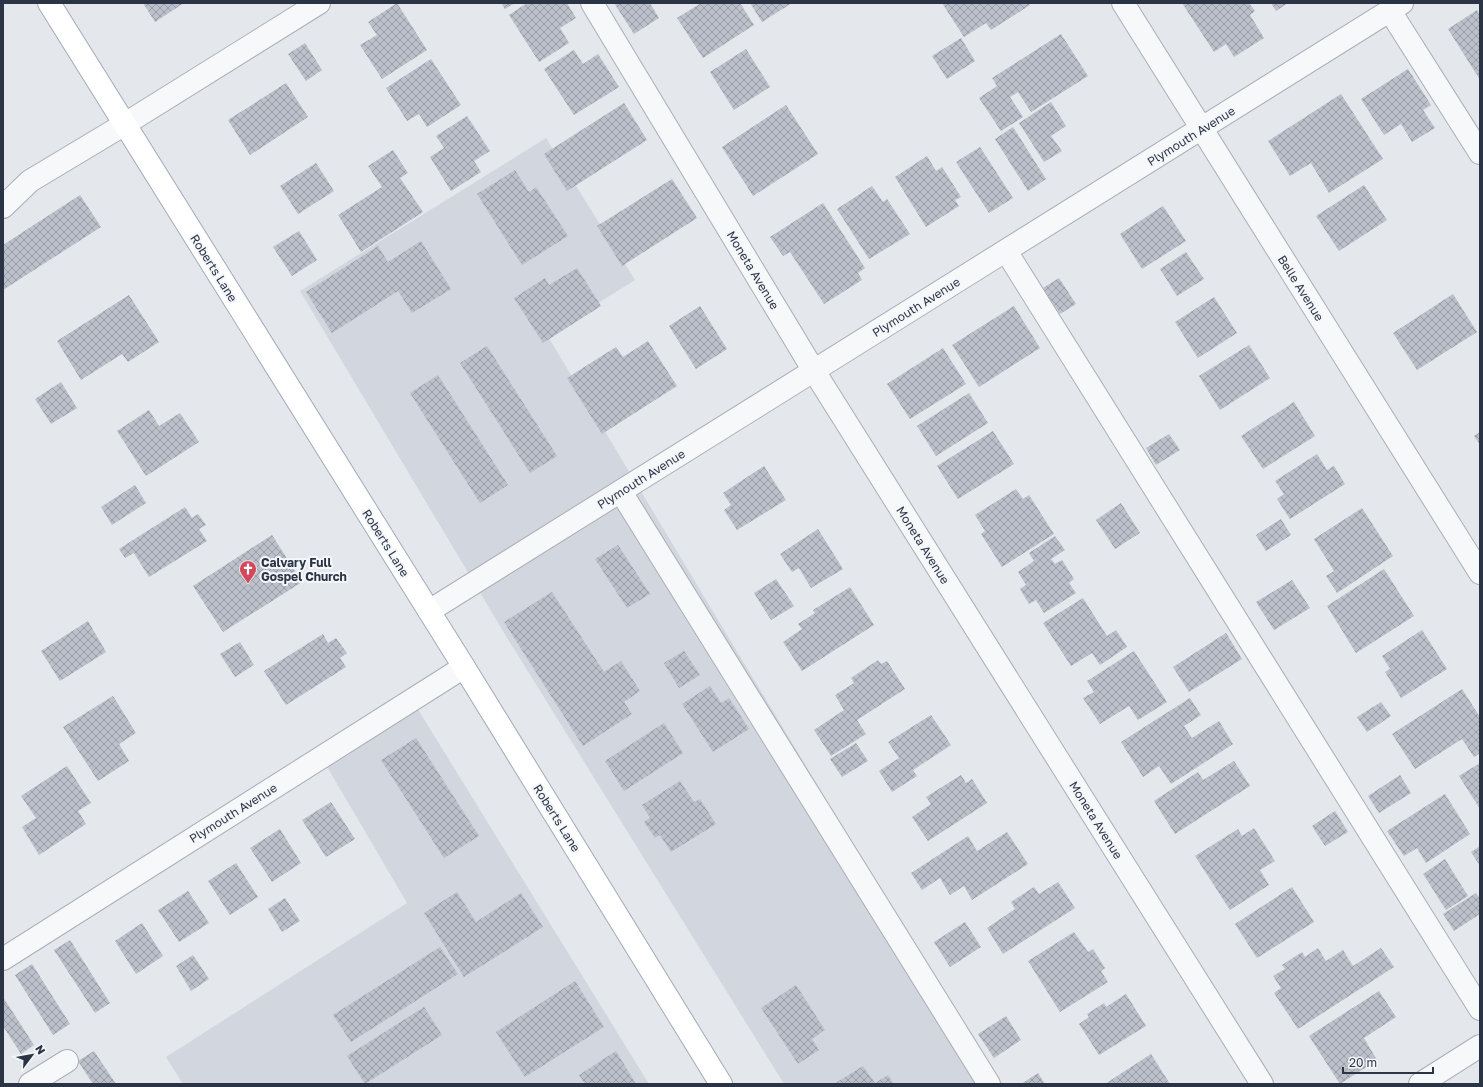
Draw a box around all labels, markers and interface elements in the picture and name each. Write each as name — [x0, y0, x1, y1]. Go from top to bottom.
street label: Plymouth Avenue — [1144, 103, 1238, 169]
street label: Moneta Avenue — [724, 228, 782, 312]
street label: Roberts Lane — [187, 231, 241, 305]
street label: Belle Avenue — [1275, 252, 1327, 324]
street label: Plymouth Avenue — [869, 274, 963, 340]
street label: Plymouth Avenue — [594, 446, 688, 512]
street label: Moneta Avenue — [893, 503, 953, 587]
street label: Roberts Lane — [359, 506, 413, 580]
place label: Calvary Full Gospel Church — [261, 555, 347, 584]
church icon: Calvary Full Gospel Church — [238, 559, 258, 584]
street label: Moneta Avenue — [1066, 778, 1126, 862]
street label: Plymouth Avenue — [186, 780, 280, 846]
street label: Roberts Lane — [530, 781, 584, 855]
north arrow — [12, 1035, 52, 1075]
text: N — [33, 1042, 49, 1056]
scale bar — [1343, 1049, 1433, 1075]
text: 20 m — [1349, 1055, 1377, 1070]

